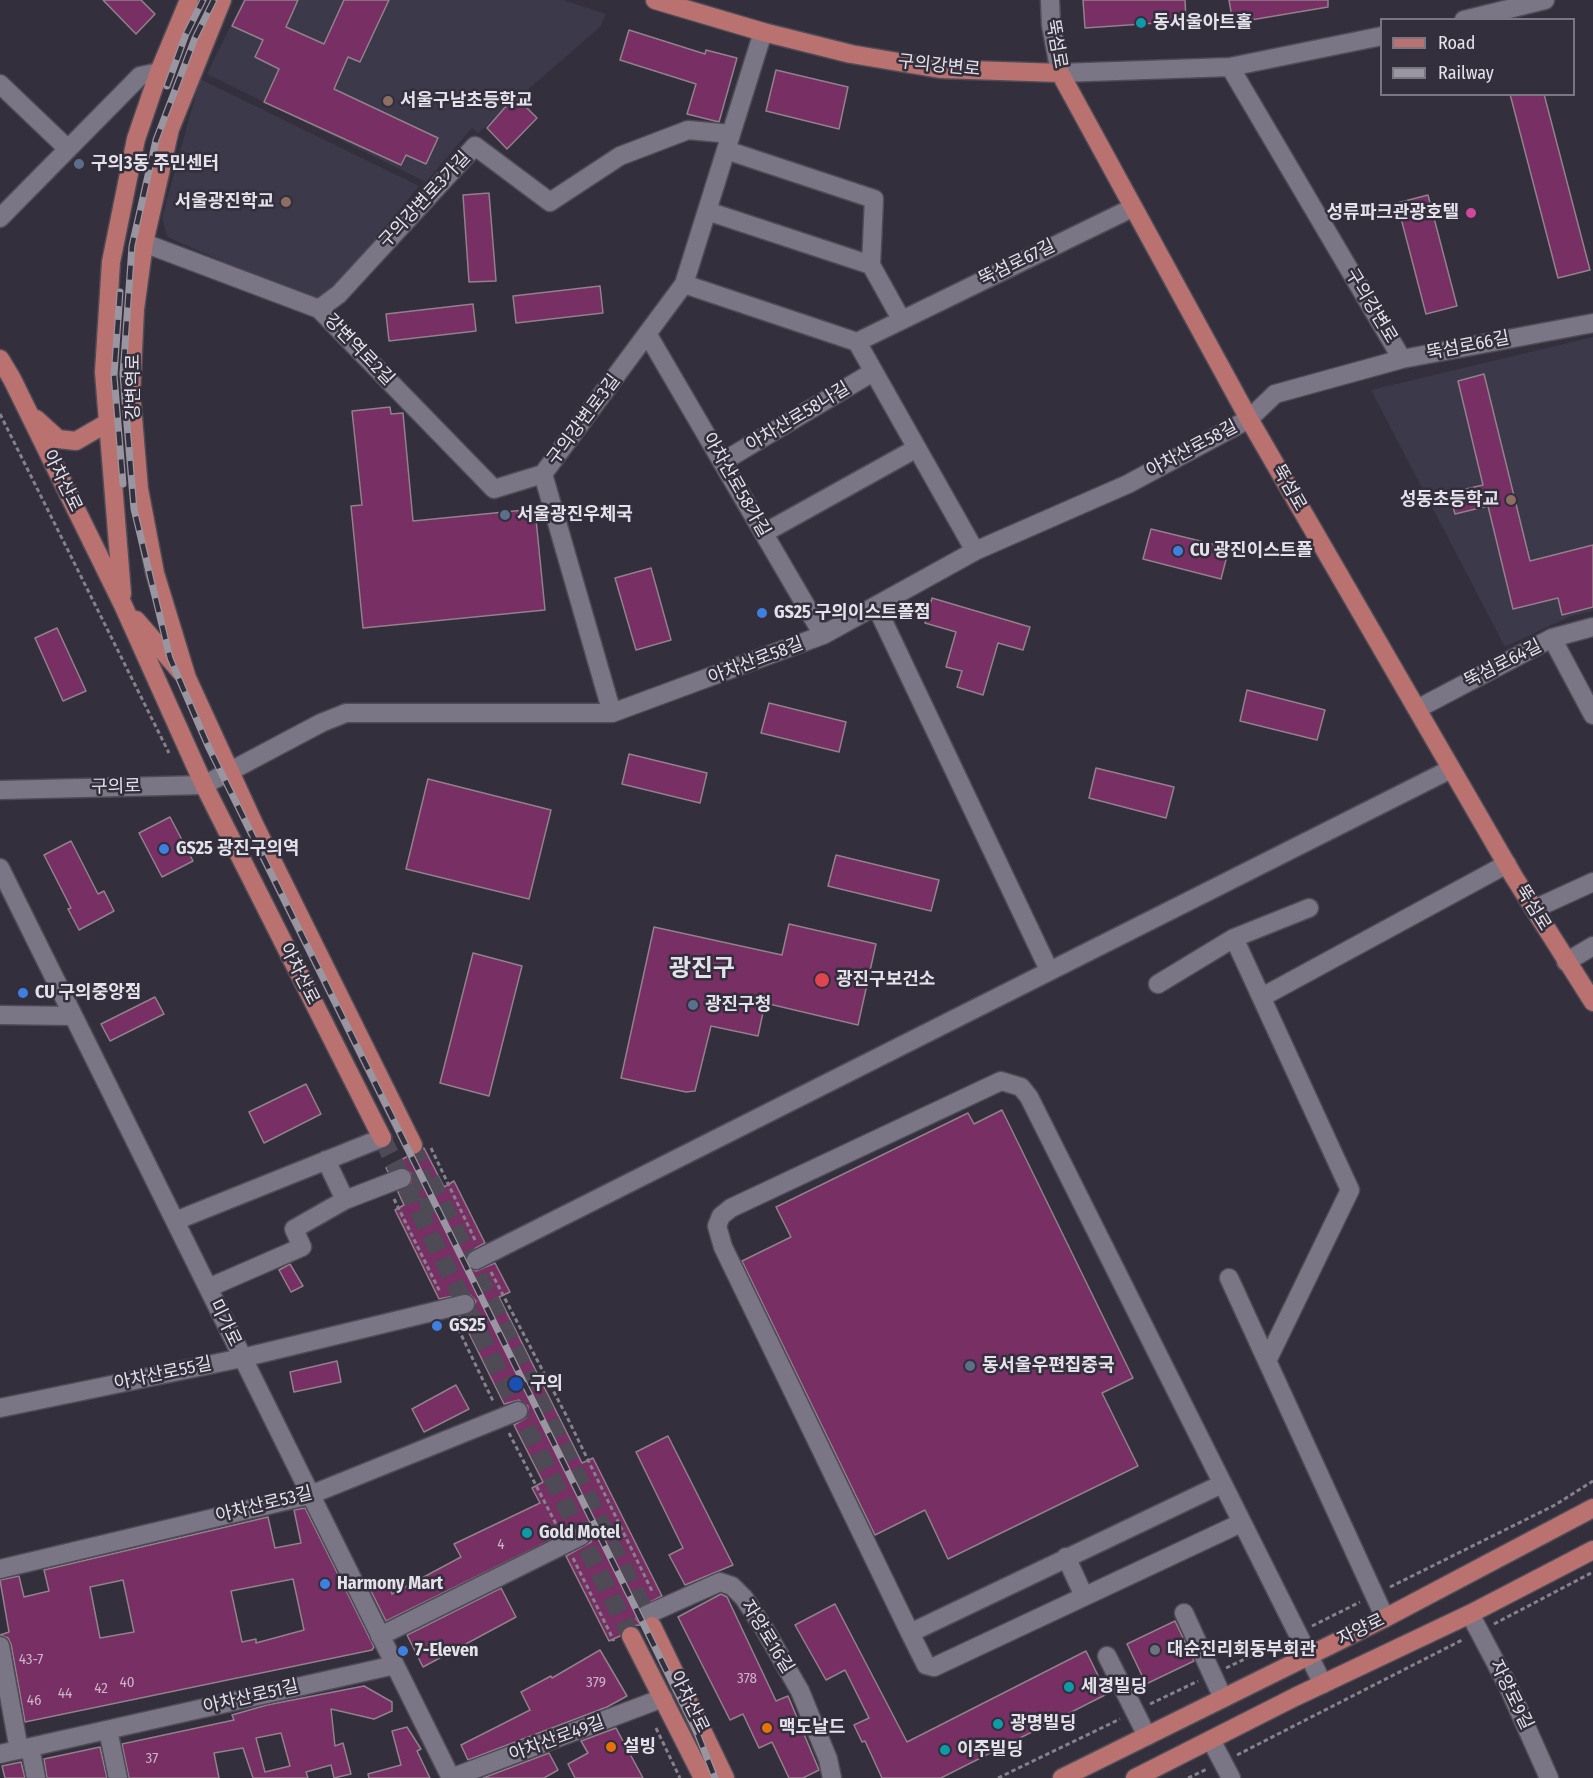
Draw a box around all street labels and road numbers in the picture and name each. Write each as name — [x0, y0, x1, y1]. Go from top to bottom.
street label: 뚝섬로 — [1041, 18, 1071, 70]
street label: 구의강변로 — [897, 51, 981, 81]
street label: 구의강변로3가길 — [375, 147, 475, 253]
street label: 뚝섬로67길 — [975, 235, 1059, 291]
street label: 구의강변로 — [1340, 265, 1402, 347]
street label: 강변역로2길 — [320, 310, 398, 390]
street label: 뚝섬로66길 — [1425, 327, 1511, 365]
street label: 강변역로 — [123, 354, 145, 420]
street label: 구의강변로3길 — [543, 371, 625, 469]
street label: 아차산로58나길 — [742, 378, 854, 456]
street label: 아차산로58길 — [1143, 416, 1241, 482]
street label: 아차산로58가길 — [697, 429, 775, 541]
street label: 아차산로 — [38, 446, 86, 516]
street label: 뚝섬로 — [1267, 461, 1311, 515]
street label: 아차산로58길 — [705, 633, 807, 689]
street label: 뚝섬로64길 — [1461, 635, 1545, 693]
street label: 구의로 — [91, 776, 141, 798]
street label: 뚝섬로 — [1511, 881, 1555, 935]
street label: 아차산로 — [274, 940, 324, 1008]
street label: 미가로 — [204, 1296, 246, 1350]
street label: 아차산로55길 — [112, 1353, 214, 1395]
street label: 아차산로53길 — [213, 1483, 315, 1527]
street label: 자양로16길 — [736, 1596, 798, 1678]
street label: 자양로 — [1334, 1609, 1388, 1651]
street label: 자양로9길 — [1485, 1657, 1537, 1733]
street label: 아차산로 — [665, 1667, 713, 1737]
street label: 아차산로51길 — [201, 1676, 301, 1718]
street label: 아차산로49길 — [506, 1712, 608, 1766]

